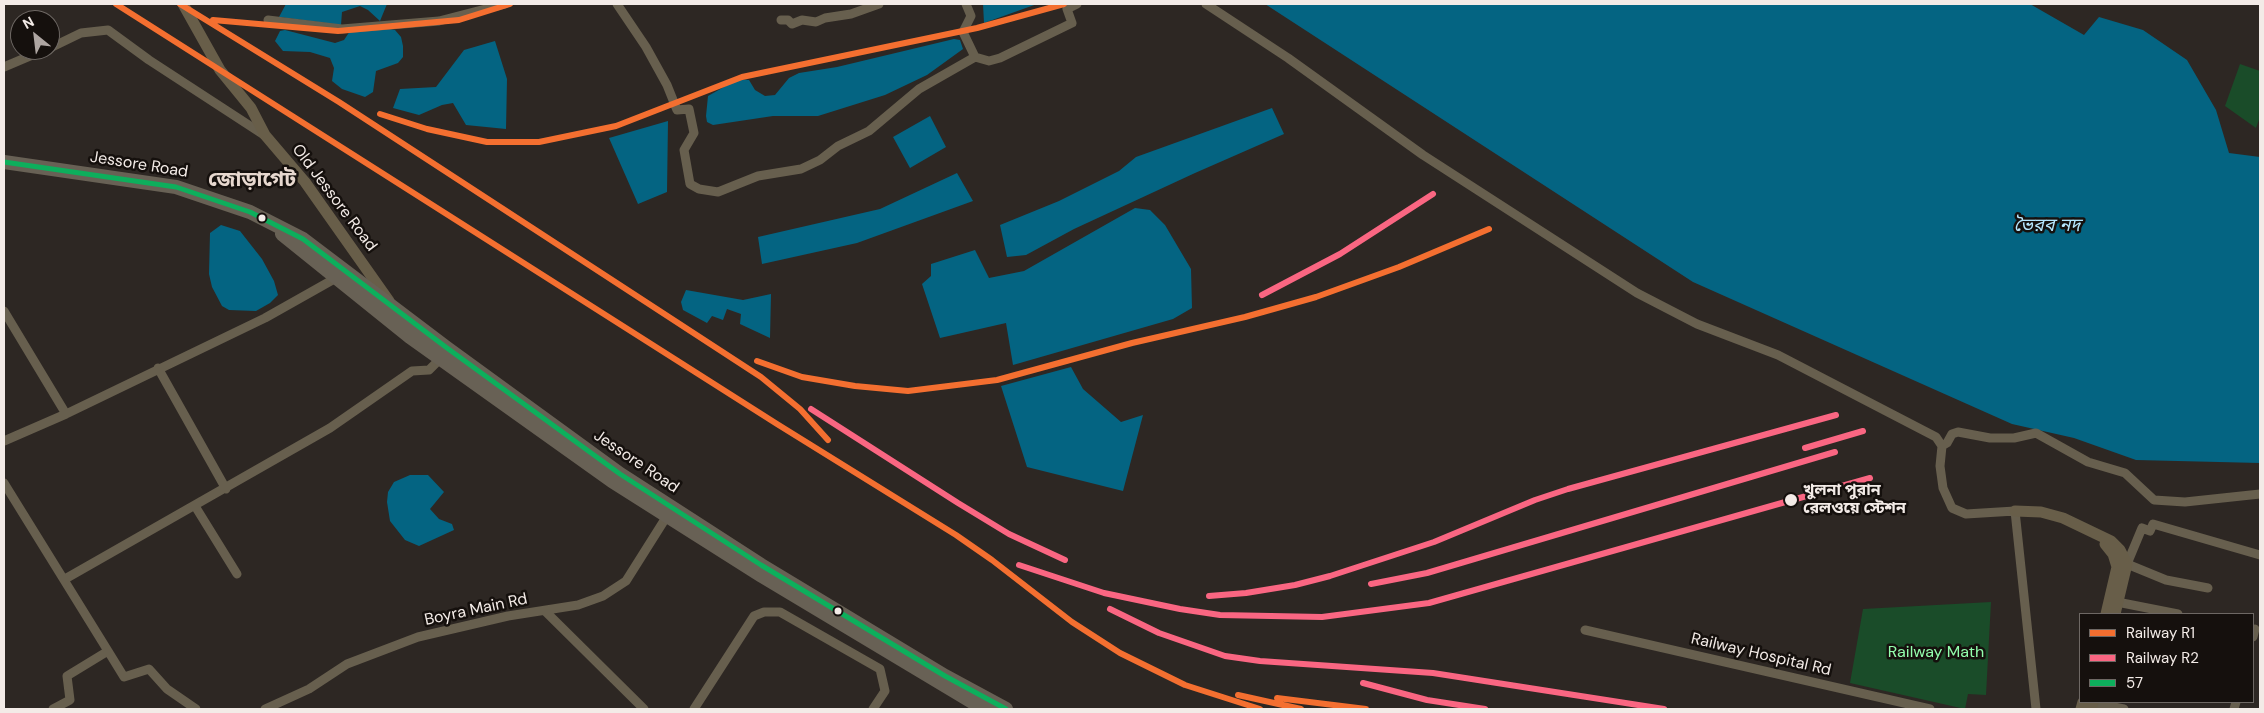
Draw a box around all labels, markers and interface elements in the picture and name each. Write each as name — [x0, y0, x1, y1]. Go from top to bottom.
north arrow — [10, 10, 60, 60]
text: N — [19, 12, 37, 33]
street label: Old Jessore Road — [287, 141, 381, 255]
street label: Jessore Road — [89, 148, 189, 182]
district label: জোড়াগেট — [208, 167, 296, 193]
unlabelled marker — [257, 213, 267, 223]
water label: ভৈরব নদ — [2014, 215, 2080, 237]
street label: Jessore Road — [590, 426, 682, 498]
place label: খুলনা পুরান রেলওয়ে স্টেশন — [1803, 481, 1906, 519]
marker: খুলনা পুরান রেলওয়ে স্টেশন — [1783, 492, 1799, 508]
street label: Boyra Main Rd — [423, 590, 529, 630]
unlabelled marker — [833, 606, 843, 616]
legend — [2079, 613, 2254, 703]
text: Railway R1 — [2126, 623, 2195, 643]
street label: Railway Hospital Rd — [1689, 630, 1833, 680]
park label: Railway Math — [1888, 643, 1984, 663]
text: Railway R2 — [2126, 648, 2199, 668]
text: 57 — [2126, 673, 2143, 693]

